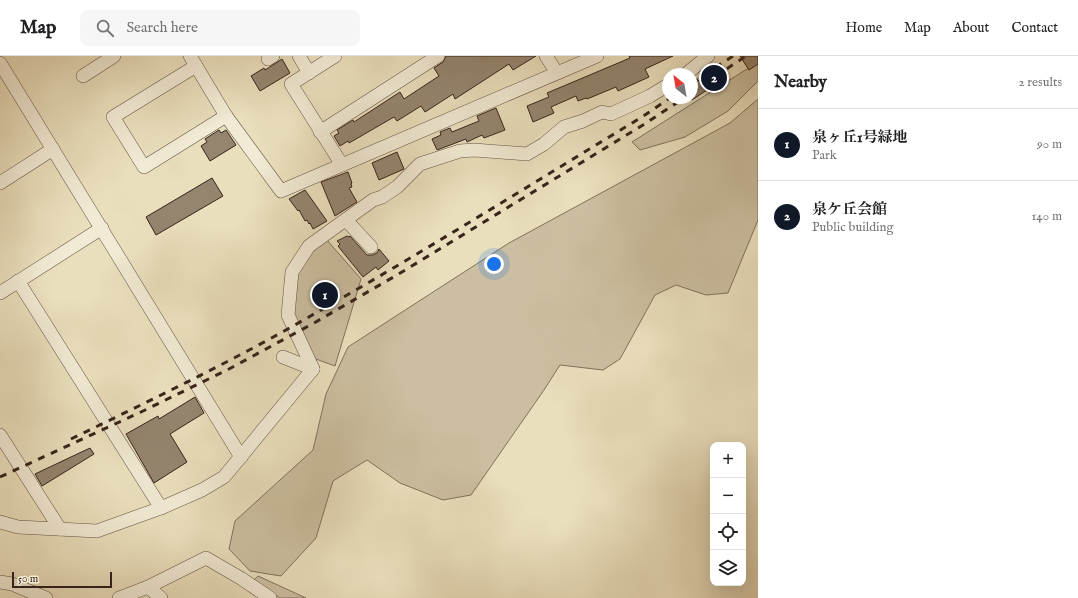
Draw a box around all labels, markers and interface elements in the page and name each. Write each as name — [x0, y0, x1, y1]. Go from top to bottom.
search box — [80, 10, 360, 46]
text: Map — [20, 16, 56, 40]
icon: search — [94, 17, 116, 39]
text: Search here — [126, 18, 198, 37]
text: Home — [846, 19, 882, 37]
text: Map — [904, 19, 931, 37]
text: About — [953, 19, 989, 37]
text: Contact — [1011, 19, 1058, 37]
pin: 2 — [701, 63, 727, 93]
north arrow — [662, 68, 698, 104]
text: Nearby — [774, 72, 827, 93]
text: 2 results — [1018, 74, 1062, 91]
text: 泉ヶ丘1号緑地 — [812, 128, 908, 147]
text: 1 — [785, 136, 789, 153]
text: 90 m — [1037, 136, 1062, 153]
text: Park — [812, 147, 837, 164]
text: 泉ケ丘会館 — [812, 200, 887, 219]
text: 2 — [784, 208, 790, 225]
text: 140 m — [1032, 208, 1062, 225]
text: Public building — [812, 219, 894, 236]
your location — [484, 254, 504, 274]
pin: 1 — [312, 280, 338, 310]
map controls — [710, 442, 746, 586]
button: + — [710, 442, 746, 478]
button: − — [710, 478, 746, 514]
button: locate — [710, 514, 746, 550]
button: layers — [710, 550, 746, 586]
scale bar — [12, 570, 112, 589]
text: 50 m — [18, 572, 38, 586]

